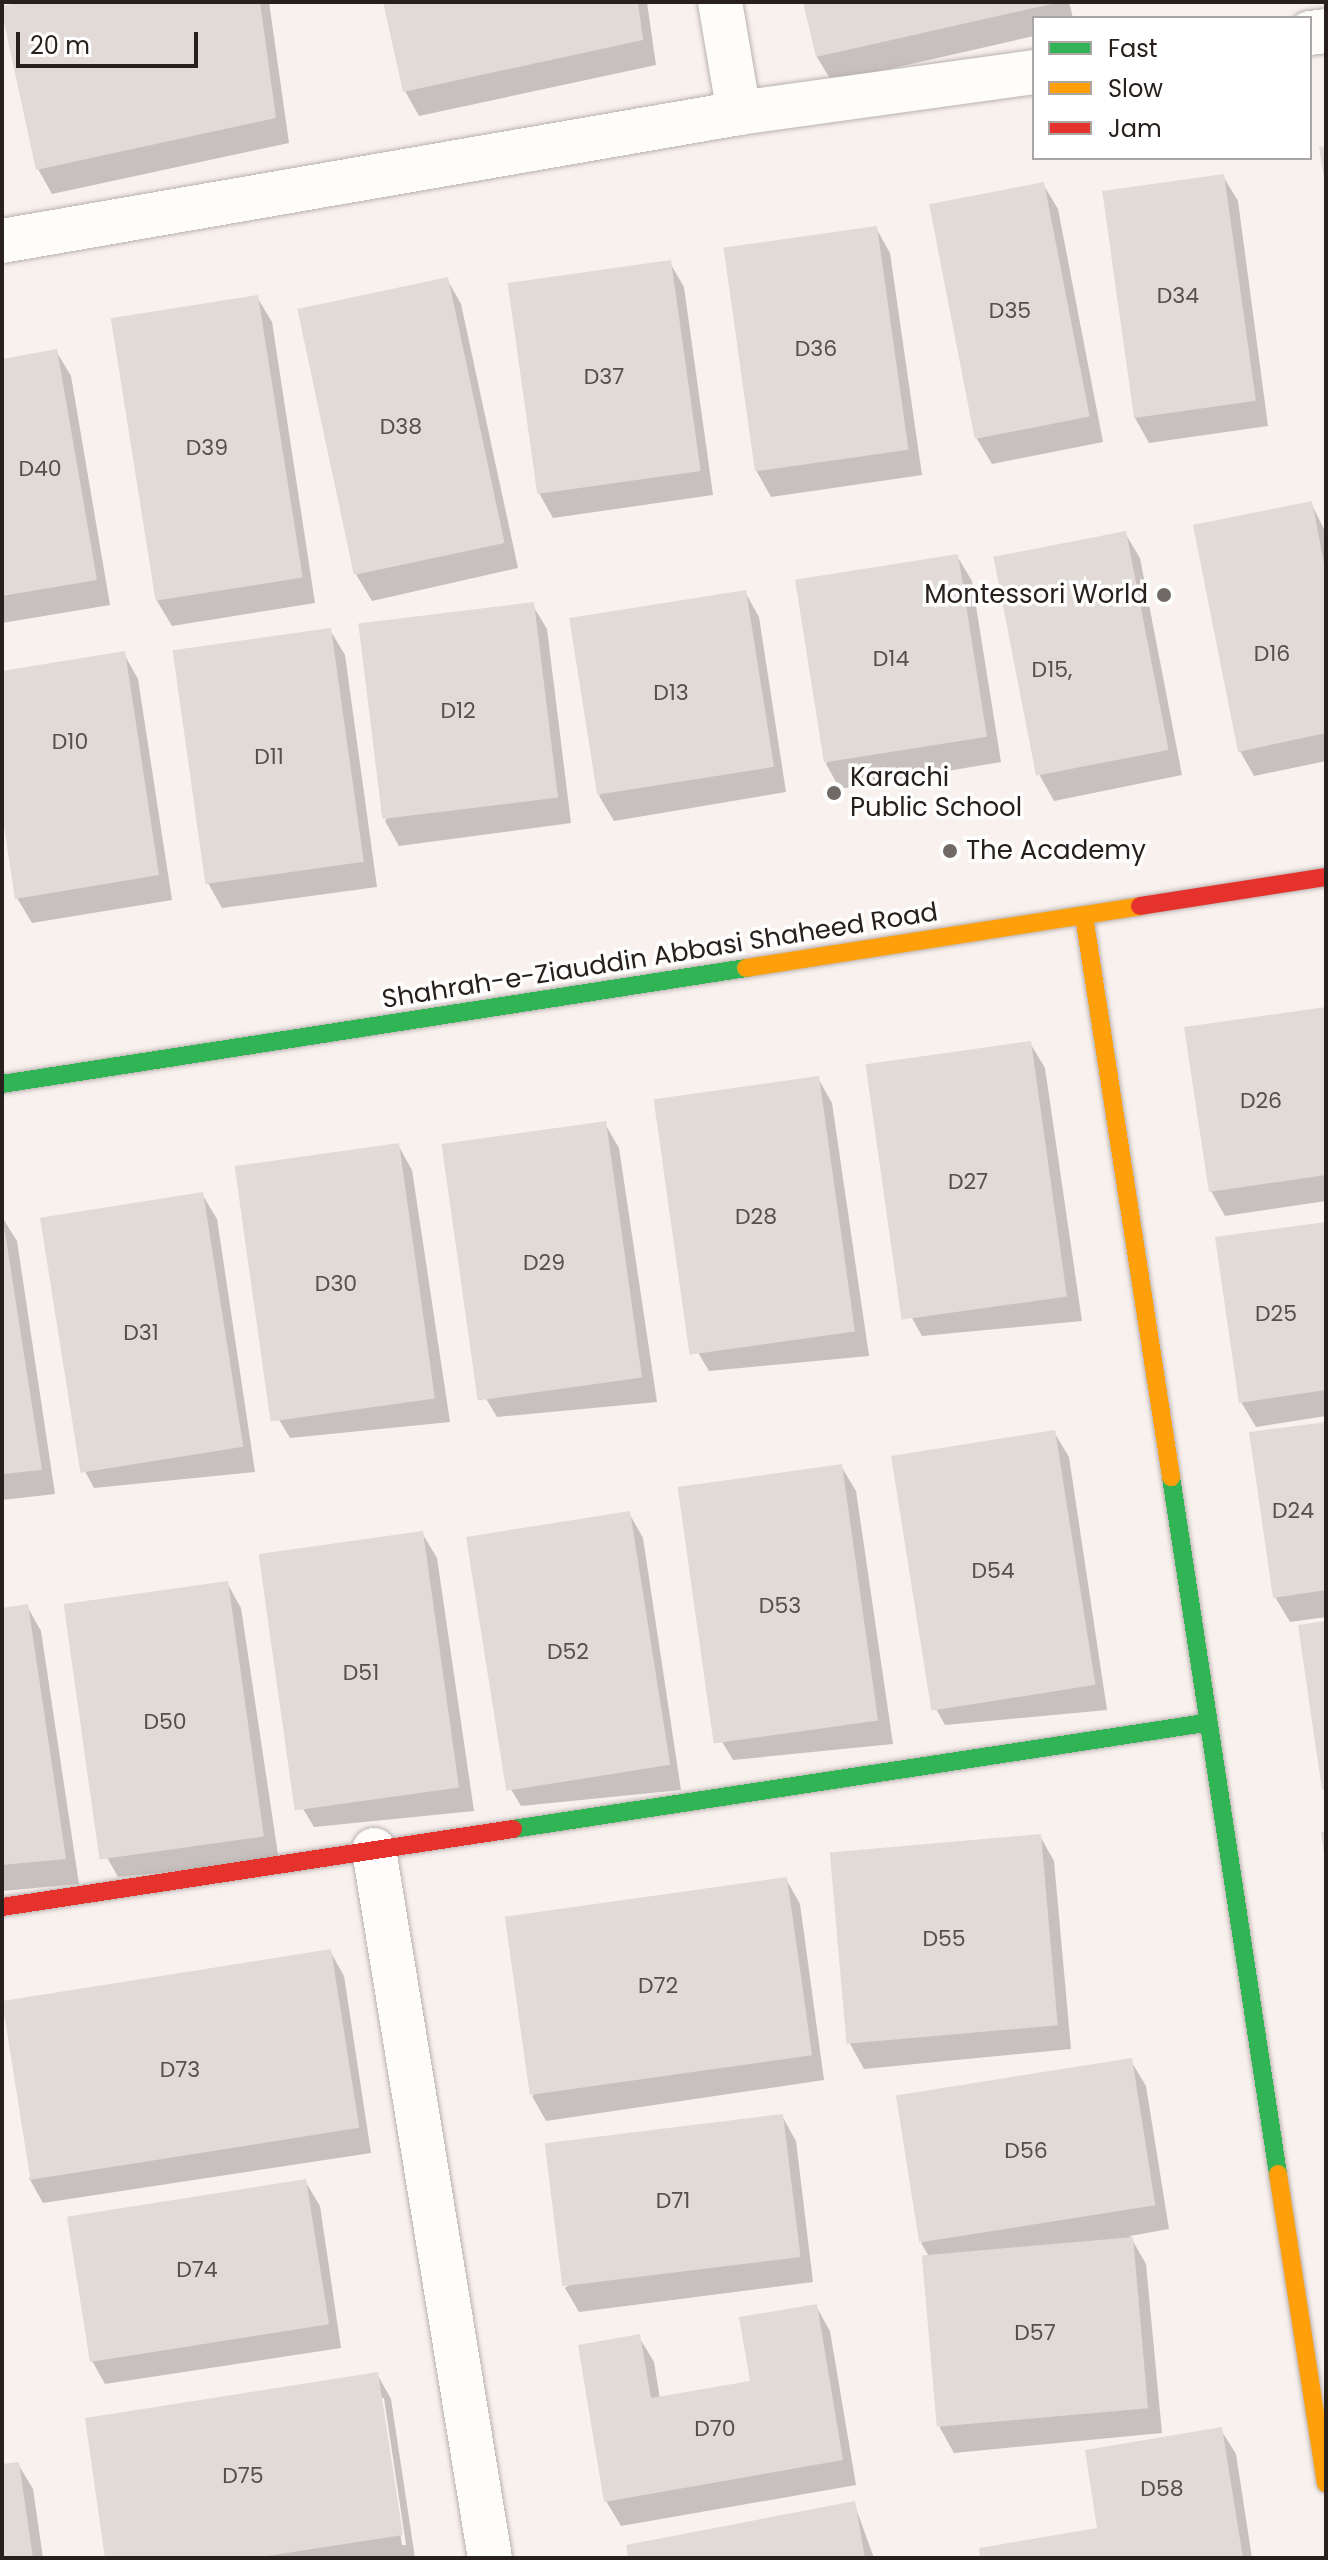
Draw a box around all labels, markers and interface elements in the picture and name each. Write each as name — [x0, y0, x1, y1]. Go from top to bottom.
scale bar — [20, 16, 202, 66]
legend — [1032, 16, 1312, 160]
text: 20 m — [30, 29, 90, 62]
text: Fast — [1108, 32, 1158, 65]
text: Slow — [1108, 72, 1163, 105]
text: Jam — [1108, 112, 1162, 145]
house number: D34 — [1157, 283, 1199, 309]
house number: D35 — [989, 298, 1031, 324]
house number: D36 — [795, 336, 837, 362]
house number: D37 — [584, 364, 624, 390]
house number: D38 — [380, 414, 422, 440]
house number: D39 — [186, 435, 228, 461]
house number: D40 — [18, 456, 62, 482]
place label: Montessori World — [924, 579, 1148, 611]
marker: Montessori World — [1155, 586, 1173, 604]
house number: D16 — [1254, 641, 1290, 667]
house number: D14 — [873, 646, 909, 672]
house number: D15, — [1032, 657, 1072, 683]
house number: D13 — [653, 680, 689, 706]
house number: D12 — [440, 698, 476, 724]
house number: D10 — [52, 729, 88, 755]
house number: D11 — [254, 744, 284, 770]
place label: Karachi Public School — [850, 762, 1022, 824]
marker: Karachi Public School — [825, 784, 843, 802]
place label: The Academy — [966, 835, 1146, 867]
marker: The Academy — [941, 842, 959, 860]
street label: Shahrah-e-Ziauddin Abbasi Shaheed Road — [380, 897, 940, 1015]
house number: D26 — [1240, 1088, 1282, 1114]
house number: D27 — [948, 1169, 988, 1195]
house number: D28 — [735, 1204, 777, 1230]
house number: D29 — [523, 1250, 565, 1276]
house number: D30 — [315, 1271, 357, 1297]
house number: D25 — [1255, 1301, 1297, 1327]
house number: D31 — [123, 1320, 159, 1346]
house number: D24 — [1272, 1498, 1314, 1524]
house number: D54 — [971, 1558, 1015, 1584]
house number: D53 — [759, 1593, 801, 1619]
house number: D52 — [547, 1639, 589, 1665]
house number: D51 — [343, 1660, 379, 1686]
house number: D50 — [143, 1709, 187, 1735]
house number: D55 — [922, 1926, 966, 1952]
house number: D72 — [638, 1973, 678, 1999]
house number: D73 — [160, 2057, 200, 2083]
house number: D56 — [1004, 2138, 1048, 2164]
house number: D71 — [656, 2188, 690, 2214]
house number: D74 — [176, 2257, 218, 2283]
house number: D57 — [1014, 2320, 1056, 2346]
house number: D70 — [694, 2416, 736, 2442]
house number: D75 — [222, 2463, 264, 2489]
house number: D58 — [1140, 2476, 1184, 2502]

